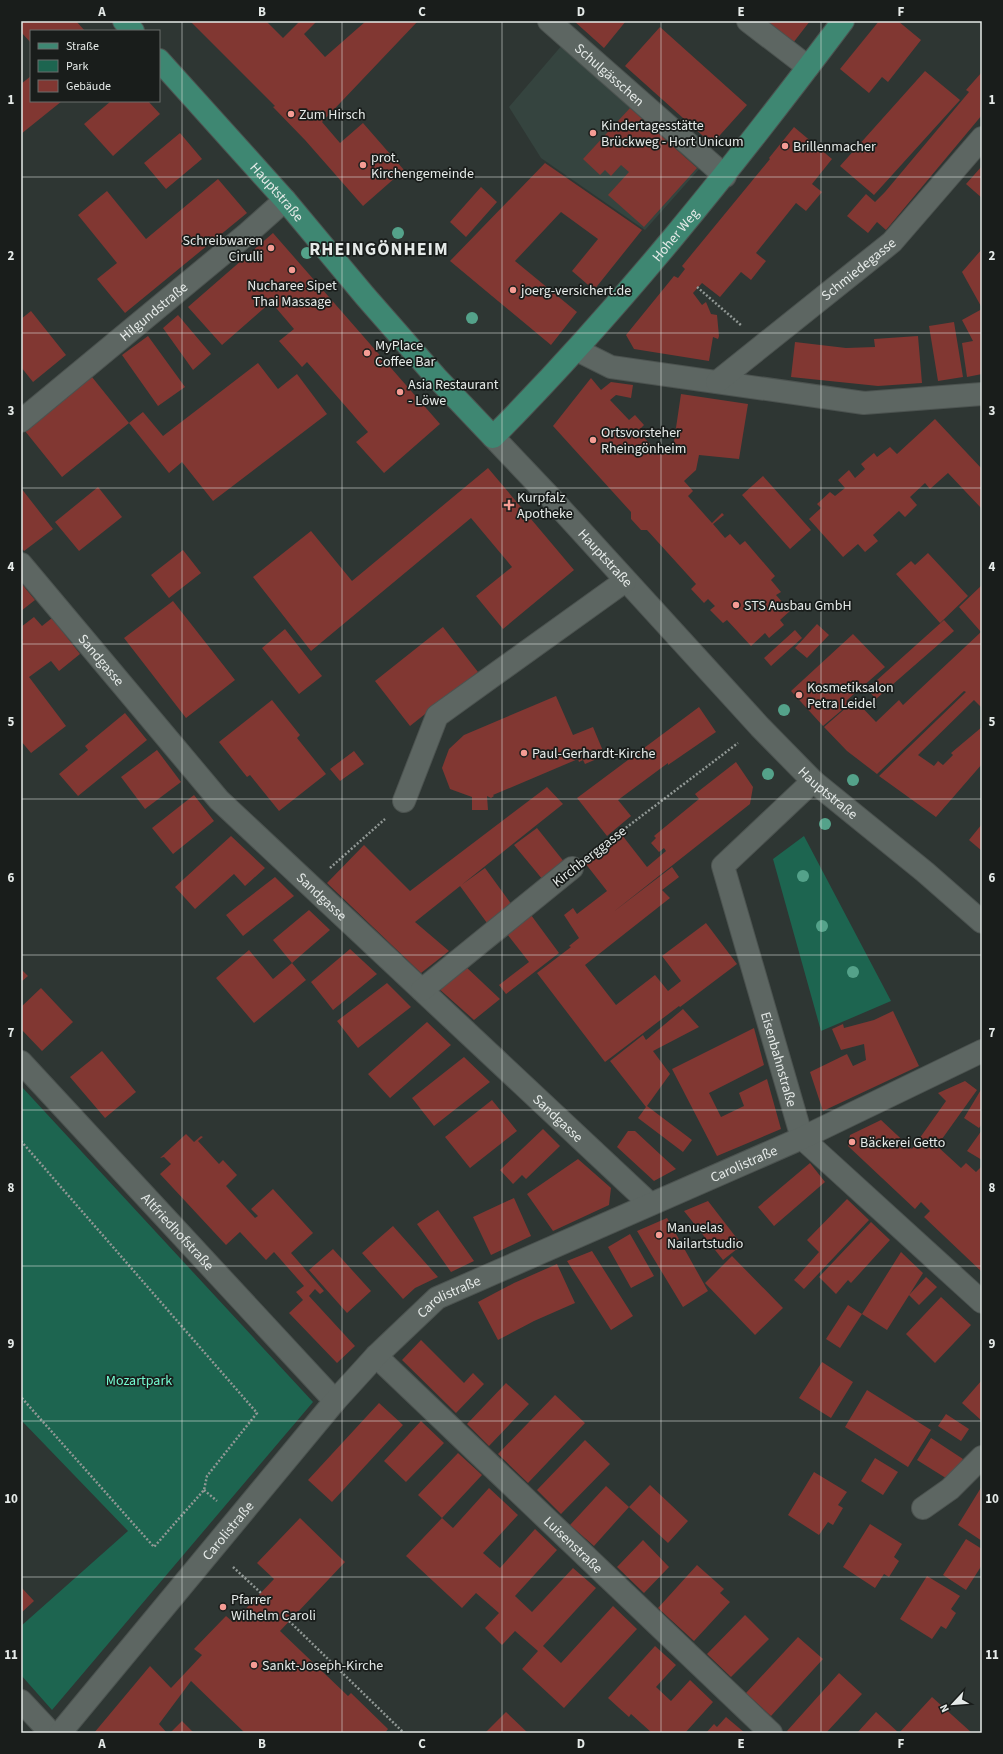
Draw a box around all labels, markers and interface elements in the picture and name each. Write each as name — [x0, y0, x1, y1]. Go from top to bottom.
text: A — [97, 3, 106, 21]
text: B — [258, 3, 266, 21]
text: C — [418, 3, 426, 21]
text: D — [577, 3, 585, 21]
text: E — [737, 3, 745, 21]
text: F — [898, 3, 905, 21]
legend — [30, 30, 160, 102]
text: Straße — [66, 38, 99, 55]
street label: Schulgässchen — [570, 39, 648, 112]
text: Park — [66, 58, 88, 75]
text: Gebäude — [66, 78, 111, 95]
text: 1 — [8, 91, 15, 109]
text: 1 — [989, 91, 996, 109]
place label: Zum Hirsch — [299, 105, 366, 125]
marker: Zum Hirsch — [286, 109, 296, 119]
place label: Kindertagesstätte Brückweg - Hort Unicum — [601, 116, 744, 152]
marker: Kindertagesstätte Brückweg - Hort Unicum — [588, 128, 598, 138]
place label: Brillenmacher — [793, 137, 876, 157]
marker: Brillenmacher — [780, 141, 790, 151]
place label: prot. Kirchengemeinde — [371, 148, 474, 184]
street label: Hauptstraße — [245, 158, 308, 226]
marker: prot. Kirchengemeinde — [358, 160, 368, 170]
street label: Hoher Weg — [648, 205, 704, 266]
place label: Schreibwaren Cirulli — [182, 231, 263, 267]
street label: Schmiedegasse — [817, 234, 901, 306]
district label: RHEINGÖNHEIM — [309, 237, 449, 262]
marker: Schreibwaren Cirulli — [266, 243, 276, 253]
text: 2 — [8, 247, 15, 265]
text: 2 — [989, 247, 996, 265]
marker: Nucharee Sipet Thai Massage — [287, 265, 297, 275]
place label: Nucharee Sipet Thai Massage — [247, 276, 337, 312]
street label: Hilgundstraße — [116, 278, 193, 346]
place label: joerg-versichert.de — [520, 281, 631, 301]
marker: joerg-versichert.de — [508, 285, 518, 295]
place label: MyPlace Coffee Bar — [375, 336, 435, 372]
marker: MyPlace Coffee Bar — [362, 348, 372, 358]
place label: Asia Restaurant - Löwe — [408, 375, 499, 411]
marker: Asia Restaurant - Löwe — [395, 387, 405, 397]
text: 3 — [8, 402, 15, 420]
text: 3 — [989, 402, 996, 420]
place label: Ortsvorsteher Rheingönheim — [601, 423, 686, 459]
marker: Ortsvorsteher Rheingönheim — [588, 435, 598, 445]
place label: Kurpfalz Apotheke — [517, 488, 573, 524]
marker: Kurpfalz Apotheke — [504, 500, 514, 510]
street label: Hauptstraße — [573, 525, 637, 592]
text: 4 — [8, 558, 15, 576]
text: 4 — [989, 558, 996, 576]
place label: STS Ausbau GmbH — [744, 596, 852, 616]
marker: STS Ausbau GmbH — [731, 600, 741, 610]
street label: Sandgasse — [73, 630, 128, 691]
place label: Kosmetiksalon Petra Leidel — [807, 678, 894, 714]
marker: Kosmetiksalon Petra Leidel — [794, 690, 804, 700]
text: 5 — [8, 713, 15, 731]
text: 5 — [989, 713, 996, 731]
place label: Paul-Gerhardt-Kirche — [532, 744, 656, 764]
marker: Paul-Gerhardt-Kirche — [519, 748, 529, 758]
street label: Hauptstraße — [793, 762, 862, 825]
street label: Kirchberggasse — [548, 821, 631, 892]
street label: Sandgasse — [291, 868, 351, 926]
text: 6 — [8, 869, 15, 887]
text: 6 — [989, 869, 996, 887]
street label: Eisenbahnstraße — [755, 1010, 801, 1109]
text: 7 — [8, 1024, 15, 1042]
text: 7 — [989, 1024, 996, 1042]
street label: Sandgasse — [528, 1090, 587, 1147]
place label: Bäckerei Getto — [860, 1133, 945, 1153]
marker: Bäckerei Getto — [847, 1137, 857, 1147]
street label: Carolistraße — [707, 1141, 781, 1188]
text: 8 — [8, 1179, 15, 1197]
text: 8 — [989, 1179, 996, 1197]
street label: Altfriedhofstraße — [136, 1189, 218, 1275]
place label: Manuelas Nailartstudio — [667, 1218, 743, 1254]
marker: Manuelas Nailartstudio — [654, 1230, 664, 1240]
street label: Carolistraße — [413, 1271, 484, 1323]
text: 9 — [8, 1335, 15, 1353]
text: 9 — [989, 1335, 996, 1353]
park label: Mozartpark — [106, 1371, 172, 1391]
text: 10 — [4, 1490, 18, 1508]
text: 10 — [985, 1490, 999, 1508]
street label: Carolistraße — [198, 1497, 259, 1565]
street label: Luisenstraße — [539, 1512, 607, 1578]
place label: Pfarrer Wilhelm Caroli — [231, 1590, 316, 1626]
marker: Pfarrer Wilhelm Caroli — [218, 1602, 228, 1612]
text: 11 — [4, 1646, 18, 1664]
text: 11 — [985, 1646, 999, 1664]
place label: Sankt-Joseph-Kirche — [262, 1656, 383, 1676]
marker: Sankt-Joseph-Kirche — [249, 1660, 259, 1670]
north arrow — [933, 1684, 973, 1724]
text: N — [936, 1702, 953, 1715]
text: A — [97, 1735, 106, 1753]
text: B — [258, 1735, 266, 1753]
text: C — [418, 1735, 426, 1753]
text: D — [577, 1735, 585, 1753]
text: E — [737, 1735, 745, 1753]
text: F — [898, 1735, 905, 1753]

